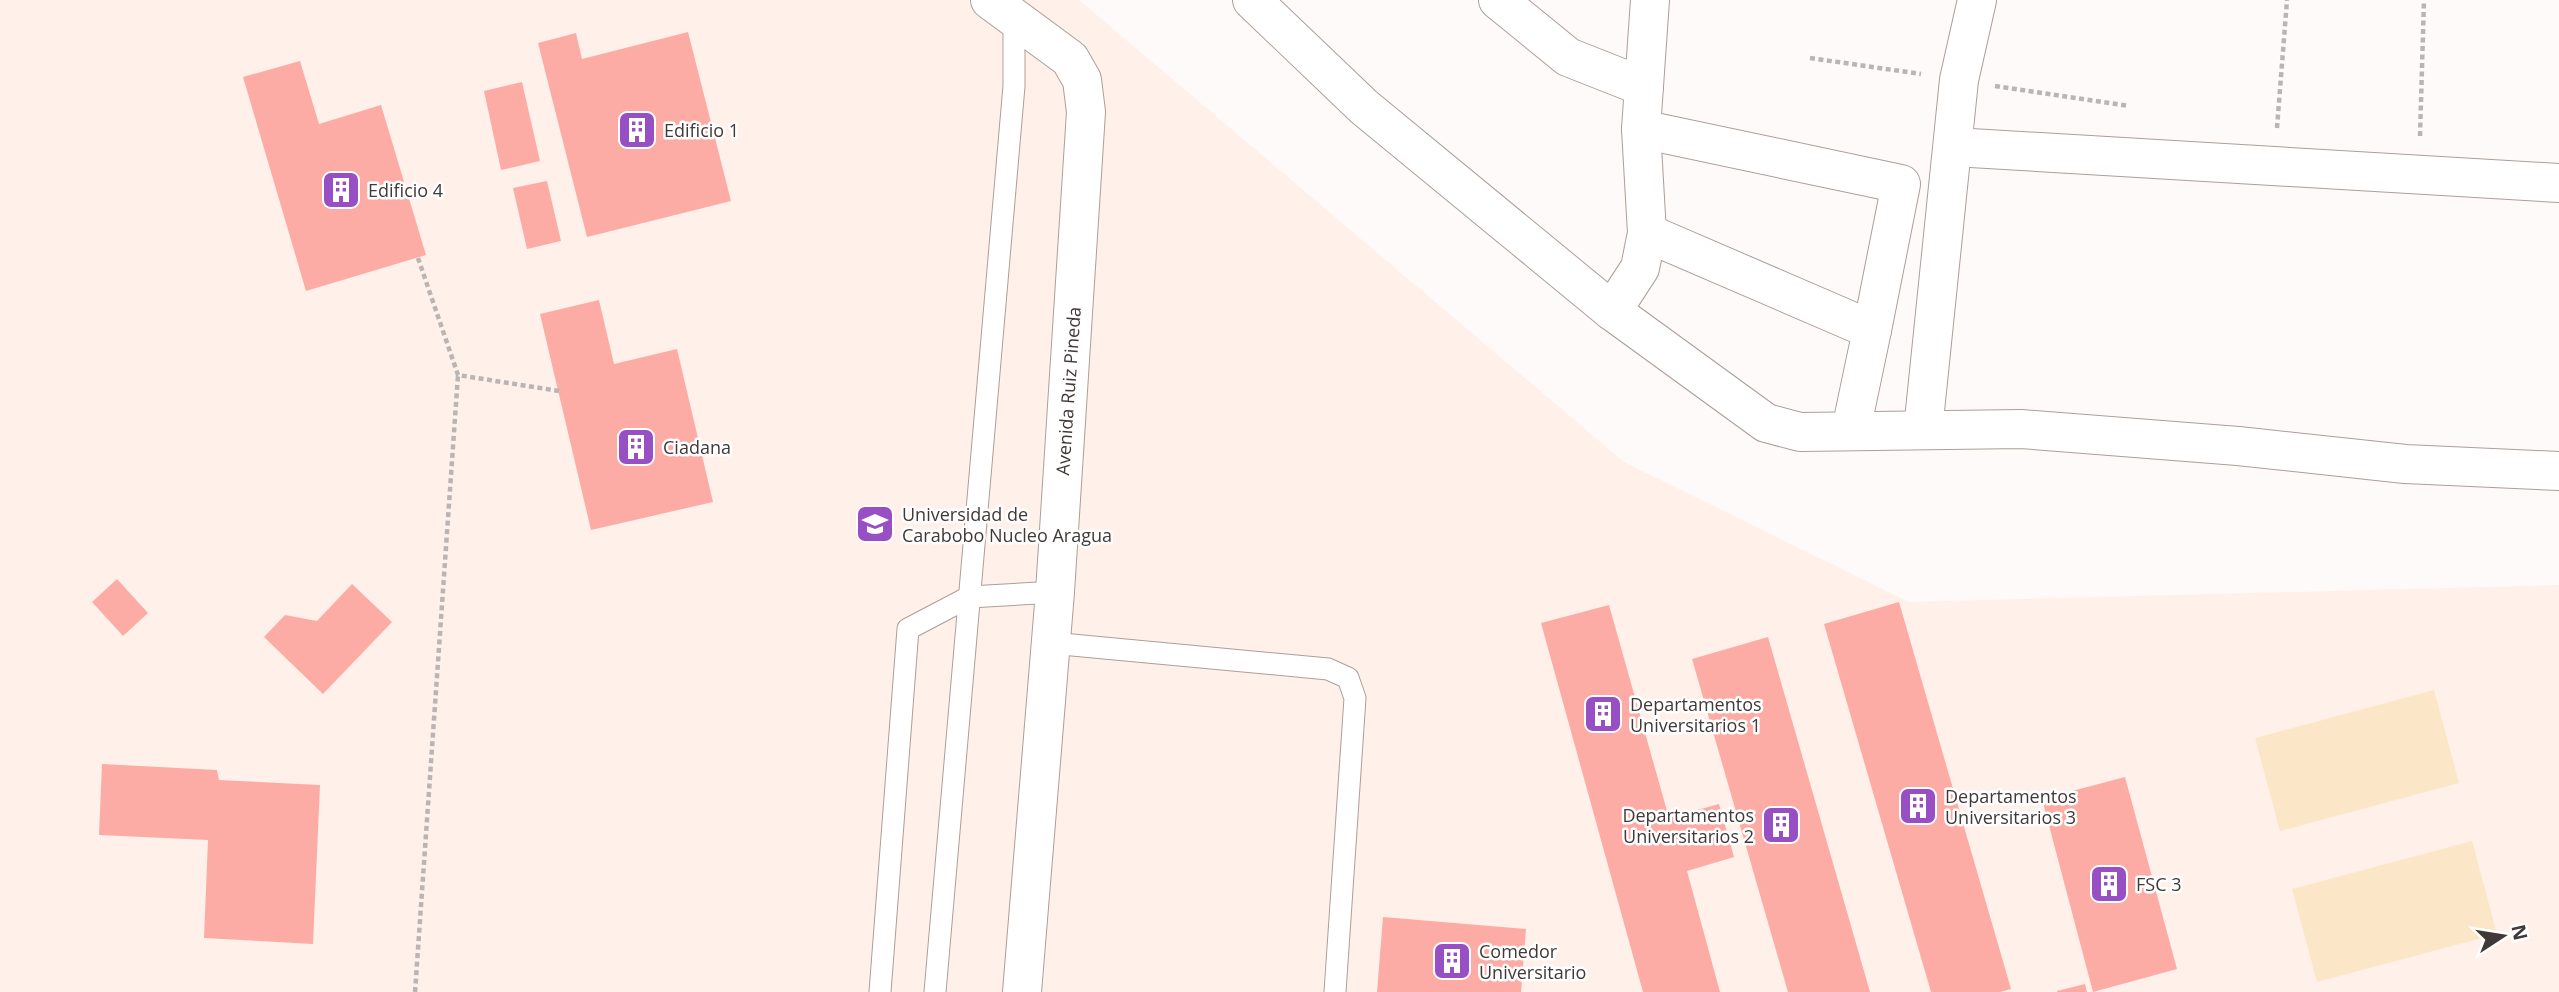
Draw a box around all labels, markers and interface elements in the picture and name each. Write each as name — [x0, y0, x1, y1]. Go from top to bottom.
building icon: Edificio 1 — [616, 109, 658, 151]
place label: Edificio 1 — [664, 118, 739, 142]
building icon: Edificio 4 — [320, 169, 362, 211]
place label: Edificio 4 — [368, 178, 443, 202]
street label: Avenida Ruiz Pineda — [1050, 306, 1086, 476]
building icon: Ciadana — [615, 426, 657, 468]
place label: Ciadana — [663, 435, 731, 459]
place label: Universidad de Carabobo Nucleo Aragua — [902, 502, 1112, 547]
school or university icon: Universidad de Carabobo Nucleo Aragua — [854, 503, 896, 545]
place label: Departamentos Universitarios 1 — [1630, 692, 1762, 737]
building icon: Departamentos Universitarios 1 — [1582, 693, 1624, 735]
place label: Departamentos Universitarios 3 — [1945, 784, 2077, 829]
building icon: Departamentos Universitarios 3 — [1897, 785, 1939, 827]
place label: Departamentos Universitarios 2 — [1622, 803, 1754, 848]
building icon: Departamentos Universitarios 2 — [1760, 804, 1802, 846]
building icon: FSC 3 — [2088, 863, 2130, 905]
place label: FSC 3 — [2136, 872, 2181, 896]
north arrow — [2468, 901, 2538, 971]
text: N — [2505, 922, 2534, 943]
place label: Comedor Universitario — [1479, 939, 1586, 984]
building icon: Comedor Universitario — [1431, 940, 1473, 982]

